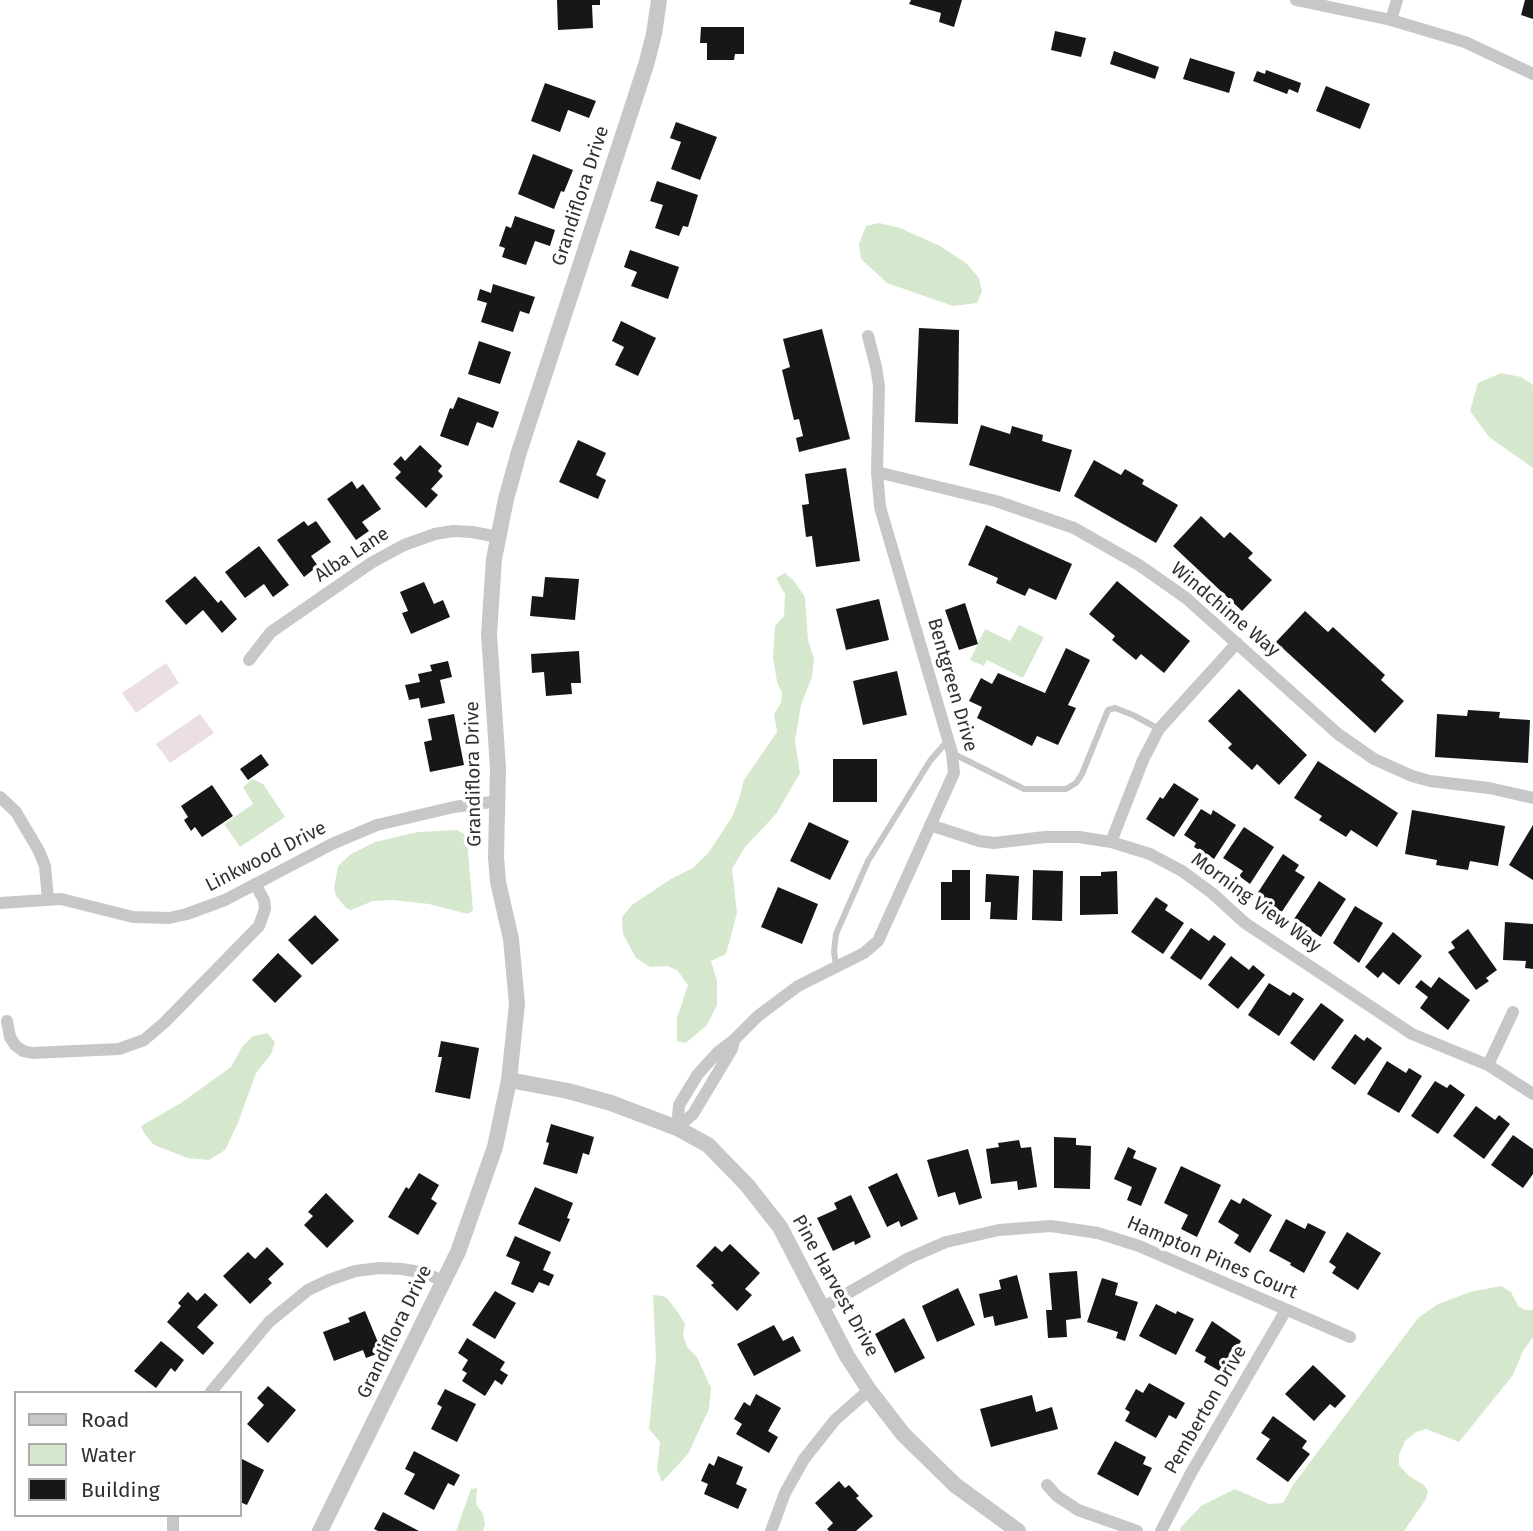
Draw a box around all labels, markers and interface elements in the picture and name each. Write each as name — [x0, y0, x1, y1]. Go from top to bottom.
street label: Grandiflora Drive — [548, 123, 614, 269]
street label: Alba Lane — [311, 523, 393, 587]
street label: Windchime Way — [1166, 558, 1284, 662]
street label: Bentgreen Drive — [922, 616, 982, 754]
street label: Grandiflora Drive — [461, 701, 487, 847]
street label: Linkwood Drive — [202, 817, 330, 897]
street label: Morning View Way — [1187, 848, 1325, 958]
street label: Pine Harvest Drive — [787, 1211, 883, 1361]
street label: Hampton Pines Court — [1123, 1212, 1301, 1304]
street label: Grandiflora Drive — [353, 1262, 437, 1402]
street label: Pemberton Drive — [1160, 1342, 1252, 1478]
legend — [14, 1391, 242, 1517]
text: Road — [81, 1407, 129, 1433]
text: Water — [81, 1442, 136, 1468]
text: Building — [81, 1477, 160, 1503]

